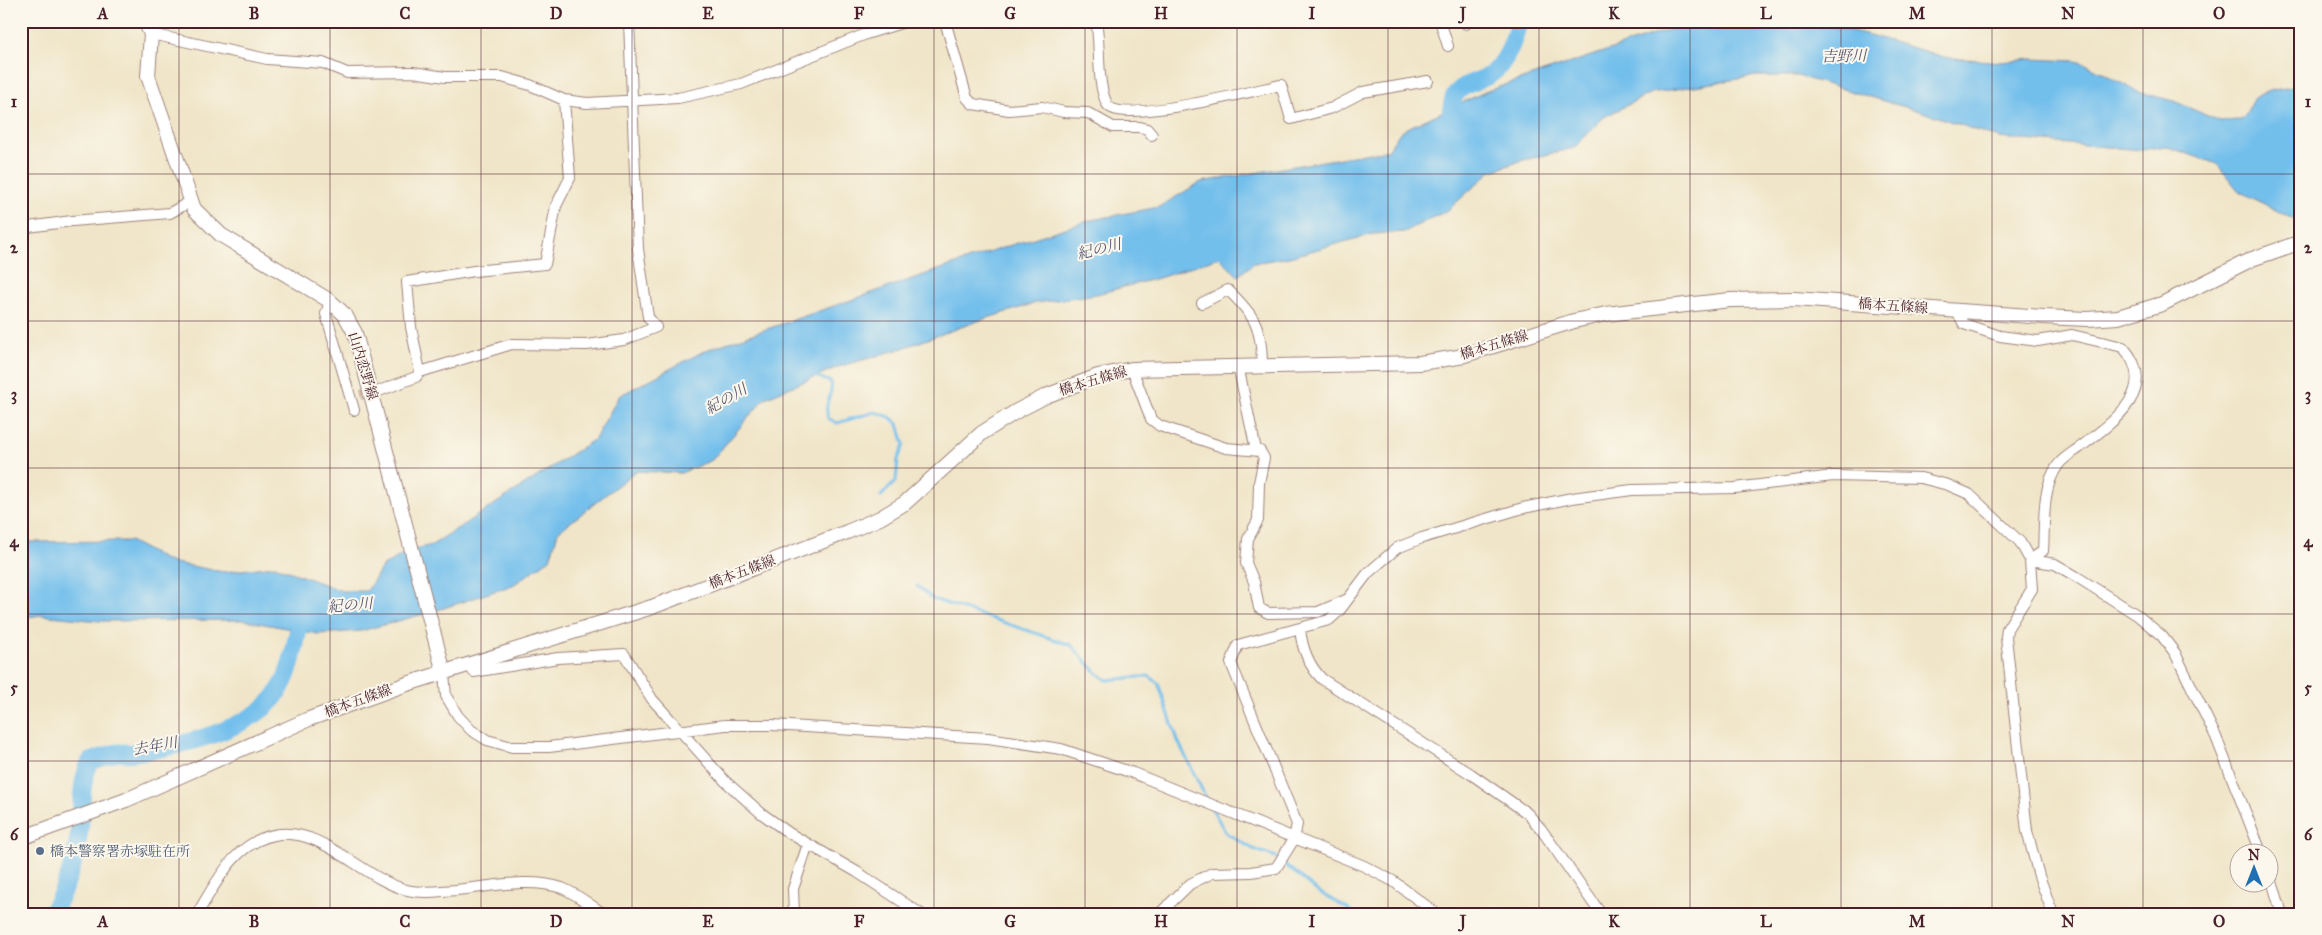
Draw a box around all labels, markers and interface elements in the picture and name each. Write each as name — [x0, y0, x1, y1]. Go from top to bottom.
text: A — [97, 4, 109, 23]
text: B — [249, 4, 259, 23]
text: C — [400, 4, 411, 23]
text: D — [550, 4, 563, 23]
text: E — [702, 4, 714, 23]
text: F — [854, 4, 865, 23]
text: G — [1004, 4, 1016, 23]
text: H — [1154, 4, 1168, 23]
text: I — [1309, 4, 1316, 23]
text: J — [1458, 4, 1467, 24]
text: K — [1608, 4, 1620, 23]
text: L — [1760, 4, 1772, 23]
text: M — [1909, 4, 1926, 23]
text: N — [2061, 4, 2075, 23]
text: O — [2213, 4, 2225, 23]
water label: 吉野川 — [1821, 47, 1869, 65]
text: 1 — [11, 92, 18, 111]
text: 1 — [2305, 92, 2312, 111]
water label: 紀の川 — [1075, 234, 1125, 263]
text: 2 — [10, 238, 19, 257]
text: 2 — [2304, 238, 2313, 257]
street label: 橋本五條線 — [1857, 295, 1929, 317]
street label: 橋本五條線 — [1458, 327, 1530, 363]
street label: 山内恋野線 — [345, 330, 381, 402]
street label: 橋本五條線 — [1057, 363, 1129, 399]
water label: 紀の川 — [702, 379, 752, 418]
text: 3 — [11, 385, 17, 405]
text: 3 — [2305, 385, 2311, 405]
text: 4 — [10, 532, 20, 552]
text: 4 — [2304, 532, 2314, 552]
street label: 橋本五條線 — [706, 552, 778, 592]
water label: 紀の川 — [327, 594, 375, 616]
text: 5 — [10, 678, 18, 697]
text: 5 — [2304, 678, 2312, 697]
street label: 橋本五條線 — [322, 681, 394, 721]
water label: 去年川 — [131, 733, 181, 759]
text: 6 — [10, 825, 19, 844]
text: 6 — [2304, 825, 2313, 844]
north arrow — [2230, 842, 2280, 892]
place label: 橋本警察署赤塚駐在所 — [50, 843, 190, 860]
marker: 橋本警察署赤塚駐在所 — [34, 845, 46, 857]
text: N — [2248, 847, 2260, 864]
text: A — [97, 912, 109, 931]
text: B — [249, 912, 259, 931]
text: C — [400, 912, 411, 931]
text: D — [550, 912, 563, 931]
text: E — [702, 912, 714, 931]
text: F — [854, 912, 865, 931]
text: G — [1004, 912, 1016, 931]
text: H — [1154, 912, 1168, 931]
text: I — [1309, 912, 1316, 931]
text: J — [1458, 912, 1467, 932]
text: K — [1608, 912, 1620, 931]
text: L — [1760, 912, 1772, 931]
text: M — [1909, 912, 1926, 931]
text: N — [2061, 912, 2075, 931]
text: O — [2213, 912, 2225, 931]

